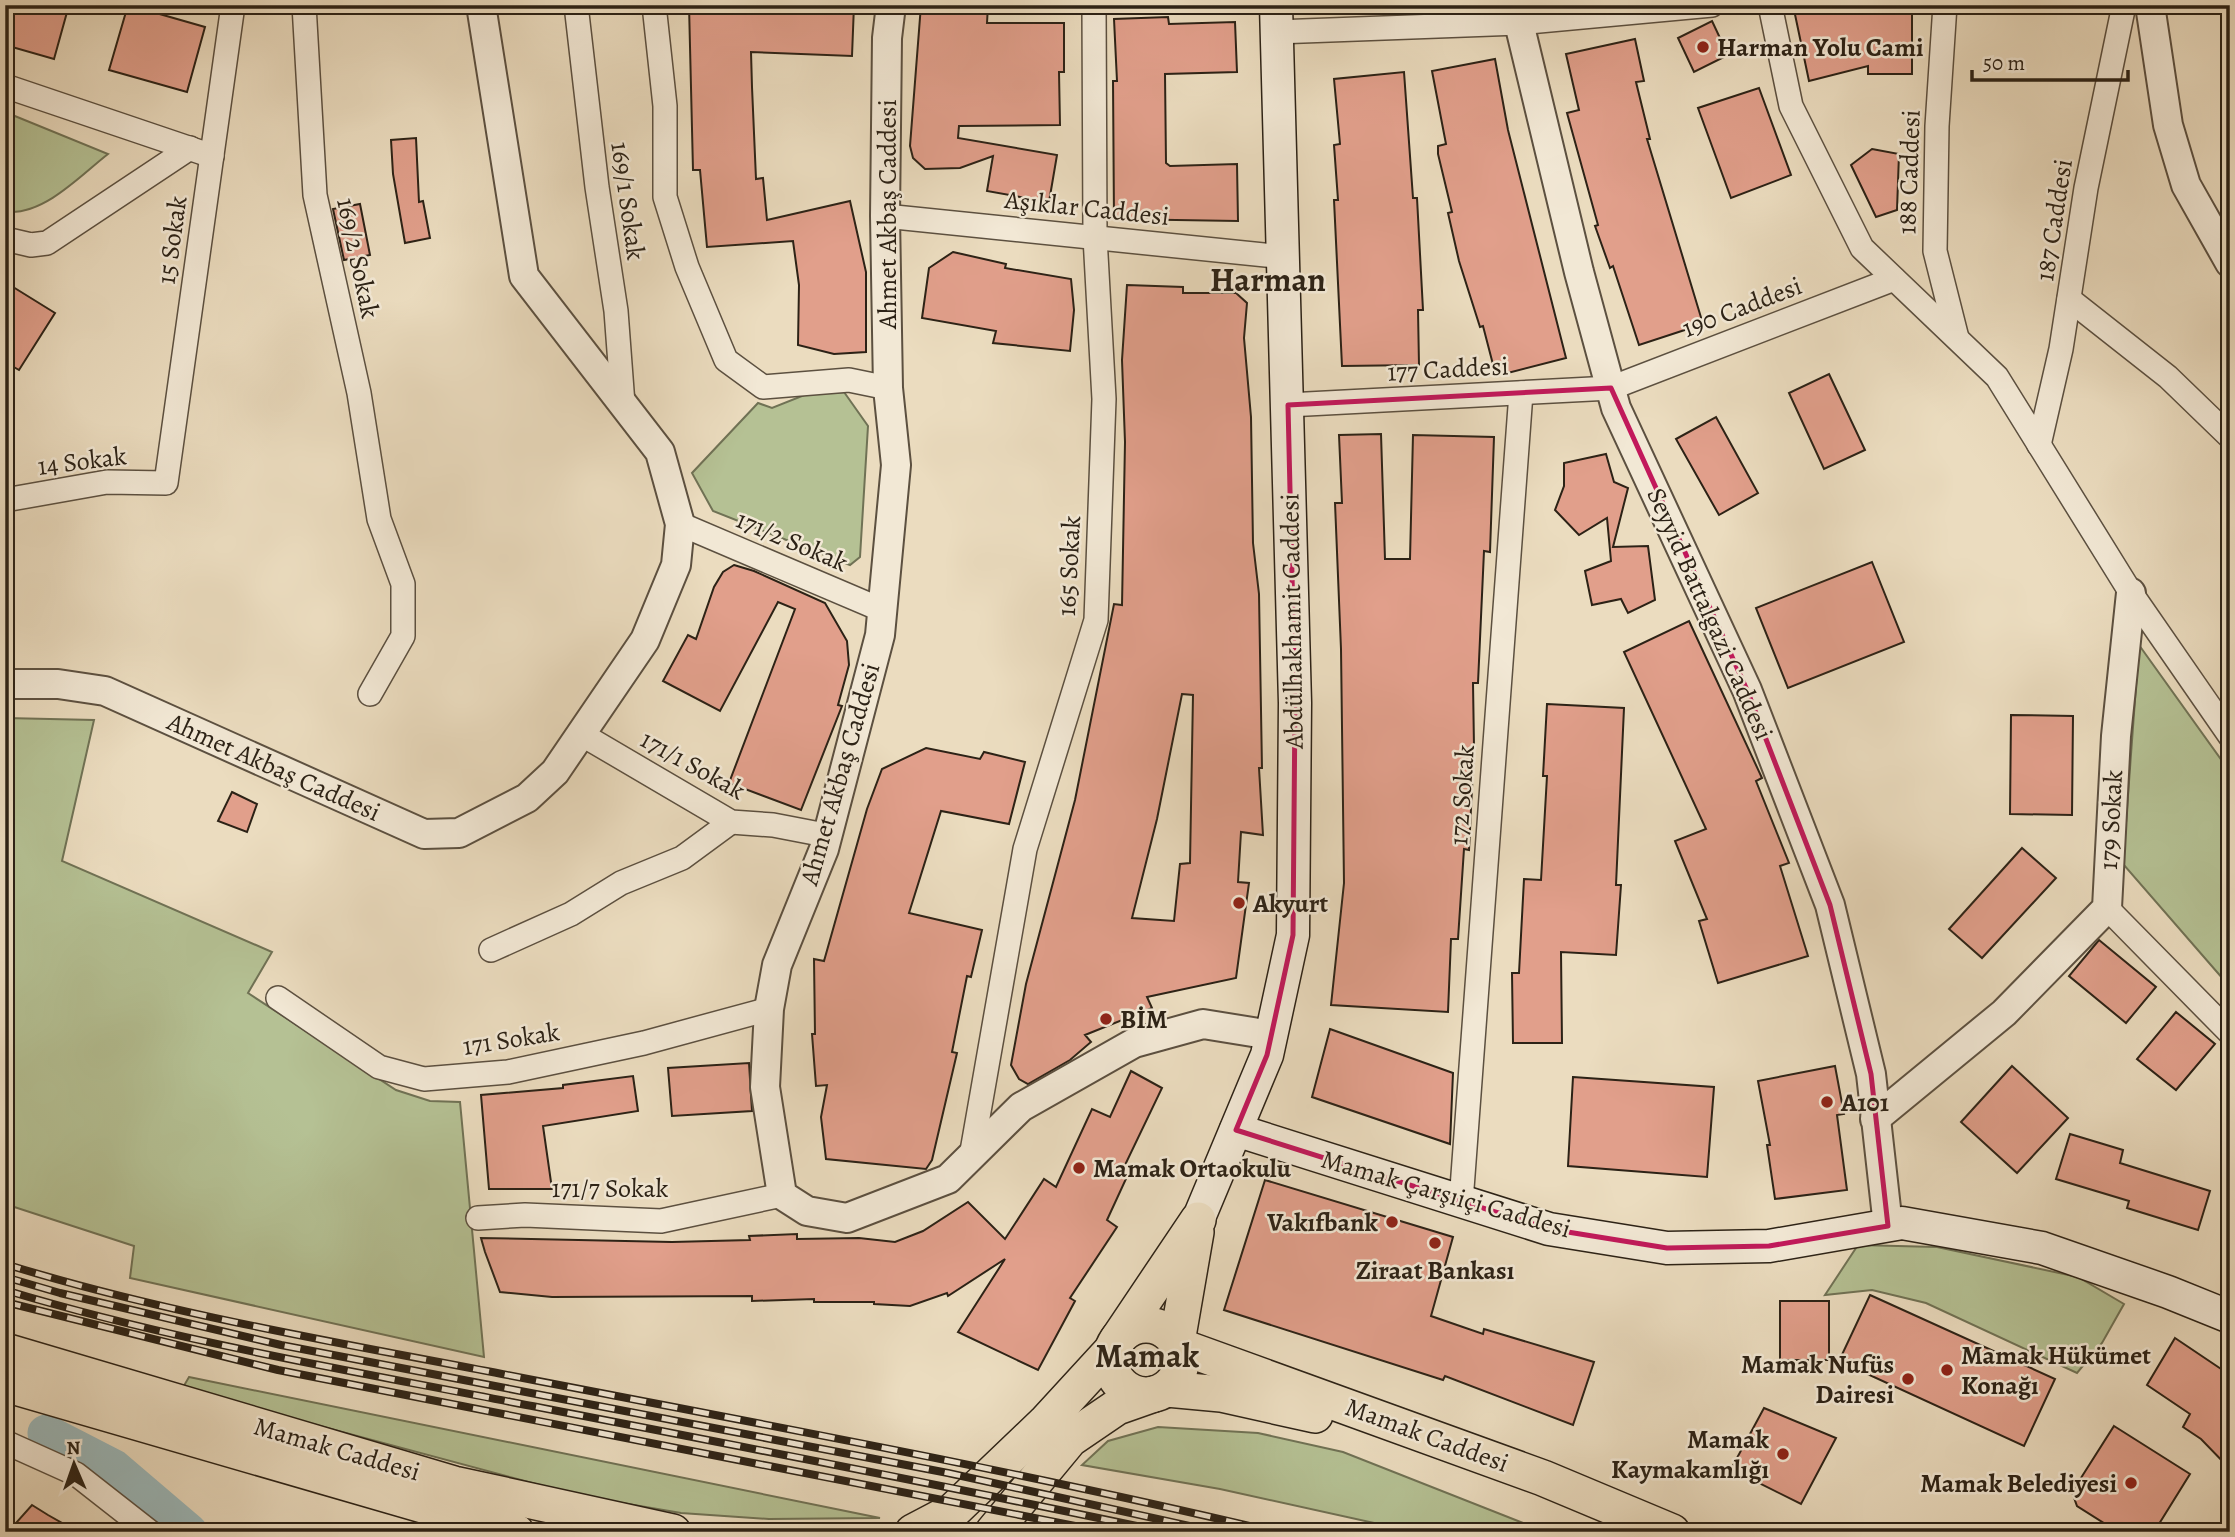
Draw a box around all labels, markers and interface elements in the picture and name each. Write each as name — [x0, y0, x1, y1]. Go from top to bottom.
place label: Harman Yolu Cami — [1717, 30, 1924, 65]
scale bar — [1972, 38, 2128, 82]
marker: Harman Yolu Cami — [1695, 39, 1711, 55]
text: 50 m — [1983, 49, 2025, 77]
street label: Ahmet Akbaş Caddesi — [870, 99, 905, 330]
street label: 188 Caddesi — [1889, 109, 1929, 235]
street label: 169/1 Sokak — [602, 140, 654, 262]
street label: 187 Caddesi — [2027, 156, 2081, 284]
street label: Aşıklar Caddesi — [1002, 182, 1171, 234]
street label: 15 Sokak — [148, 193, 196, 286]
street label: 169/2 Sokak — [328, 194, 388, 322]
district label: Harman — [1210, 257, 1326, 302]
street label: 190 Caddesi — [1677, 268, 1807, 346]
street label: 177 Caddesi — [1386, 348, 1510, 390]
street label: 14 Sokak — [35, 438, 129, 484]
street label: Seyyid Battalgazi Caddesi — [1639, 482, 1781, 746]
street label: Abdülhakhamit Caddesi — [1272, 493, 1312, 750]
street label: 171/2 Sokak — [731, 502, 853, 580]
street label: 165 Sokak — [1049, 515, 1089, 617]
street label: Ahmet Akbaş Caddesi — [791, 659, 888, 890]
street label: Ahmet Akbaş Caddesi — [161, 704, 386, 830]
street label: 171/1 Sokak — [634, 722, 752, 808]
street label: 172 Sokak — [1441, 743, 1483, 847]
street label: 179 Sokak — [2091, 769, 2131, 871]
place label: Akyurt — [1252, 886, 1328, 921]
marker: Akyurt — [1231, 895, 1247, 911]
place label: BİM — [1120, 1002, 1168, 1037]
marker: BİM — [1098, 1011, 1114, 1027]
street label: 171 Sokak — [460, 1014, 562, 1064]
place label: A101 — [1840, 1085, 1889, 1120]
marker: A101 — [1819, 1094, 1835, 1110]
street label: Mamak Çarşıiçi Caddesi — [1317, 1142, 1575, 1246]
place label: Mamak Ortaokulu — [1093, 1151, 1292, 1186]
marker: Mamak Ortaokulu — [1071, 1160, 1087, 1176]
street label: 171/7 Sokak — [552, 1171, 669, 1206]
place label: Vakıfbank — [1266, 1205, 1379, 1240]
marker: Vakıfbank — [1384, 1214, 1400, 1230]
marker: Ziraat Bankası — [1427, 1235, 1443, 1251]
place label: Ziraat Bankası — [1356, 1253, 1514, 1288]
district label: Mamak — [1095, 1333, 1199, 1378]
place label: Mamak Hükümet Konağı — [1961, 1338, 2151, 1403]
place label: Mamak Nufüs Dairesi — [1741, 1347, 1894, 1412]
marker: Mamak Hükümet Konağı — [1939, 1362, 1955, 1378]
marker: Mamak Nufüs Dairesi — [1900, 1371, 1916, 1387]
street label: Mamak Caddesi — [1340, 1389, 1514, 1481]
street label: Mamak Caddesi — [250, 1409, 424, 1489]
place label: Mamak Kaymakamlığı — [1611, 1422, 1770, 1487]
north arrow — [38, 1428, 108, 1498]
text: N — [66, 1435, 81, 1461]
marker: Mamak Kaymakamlığı — [1775, 1446, 1791, 1462]
place label: Mamak Belediyesi — [1920, 1466, 2117, 1501]
marker: Mamak Belediyesi — [2123, 1475, 2139, 1491]

